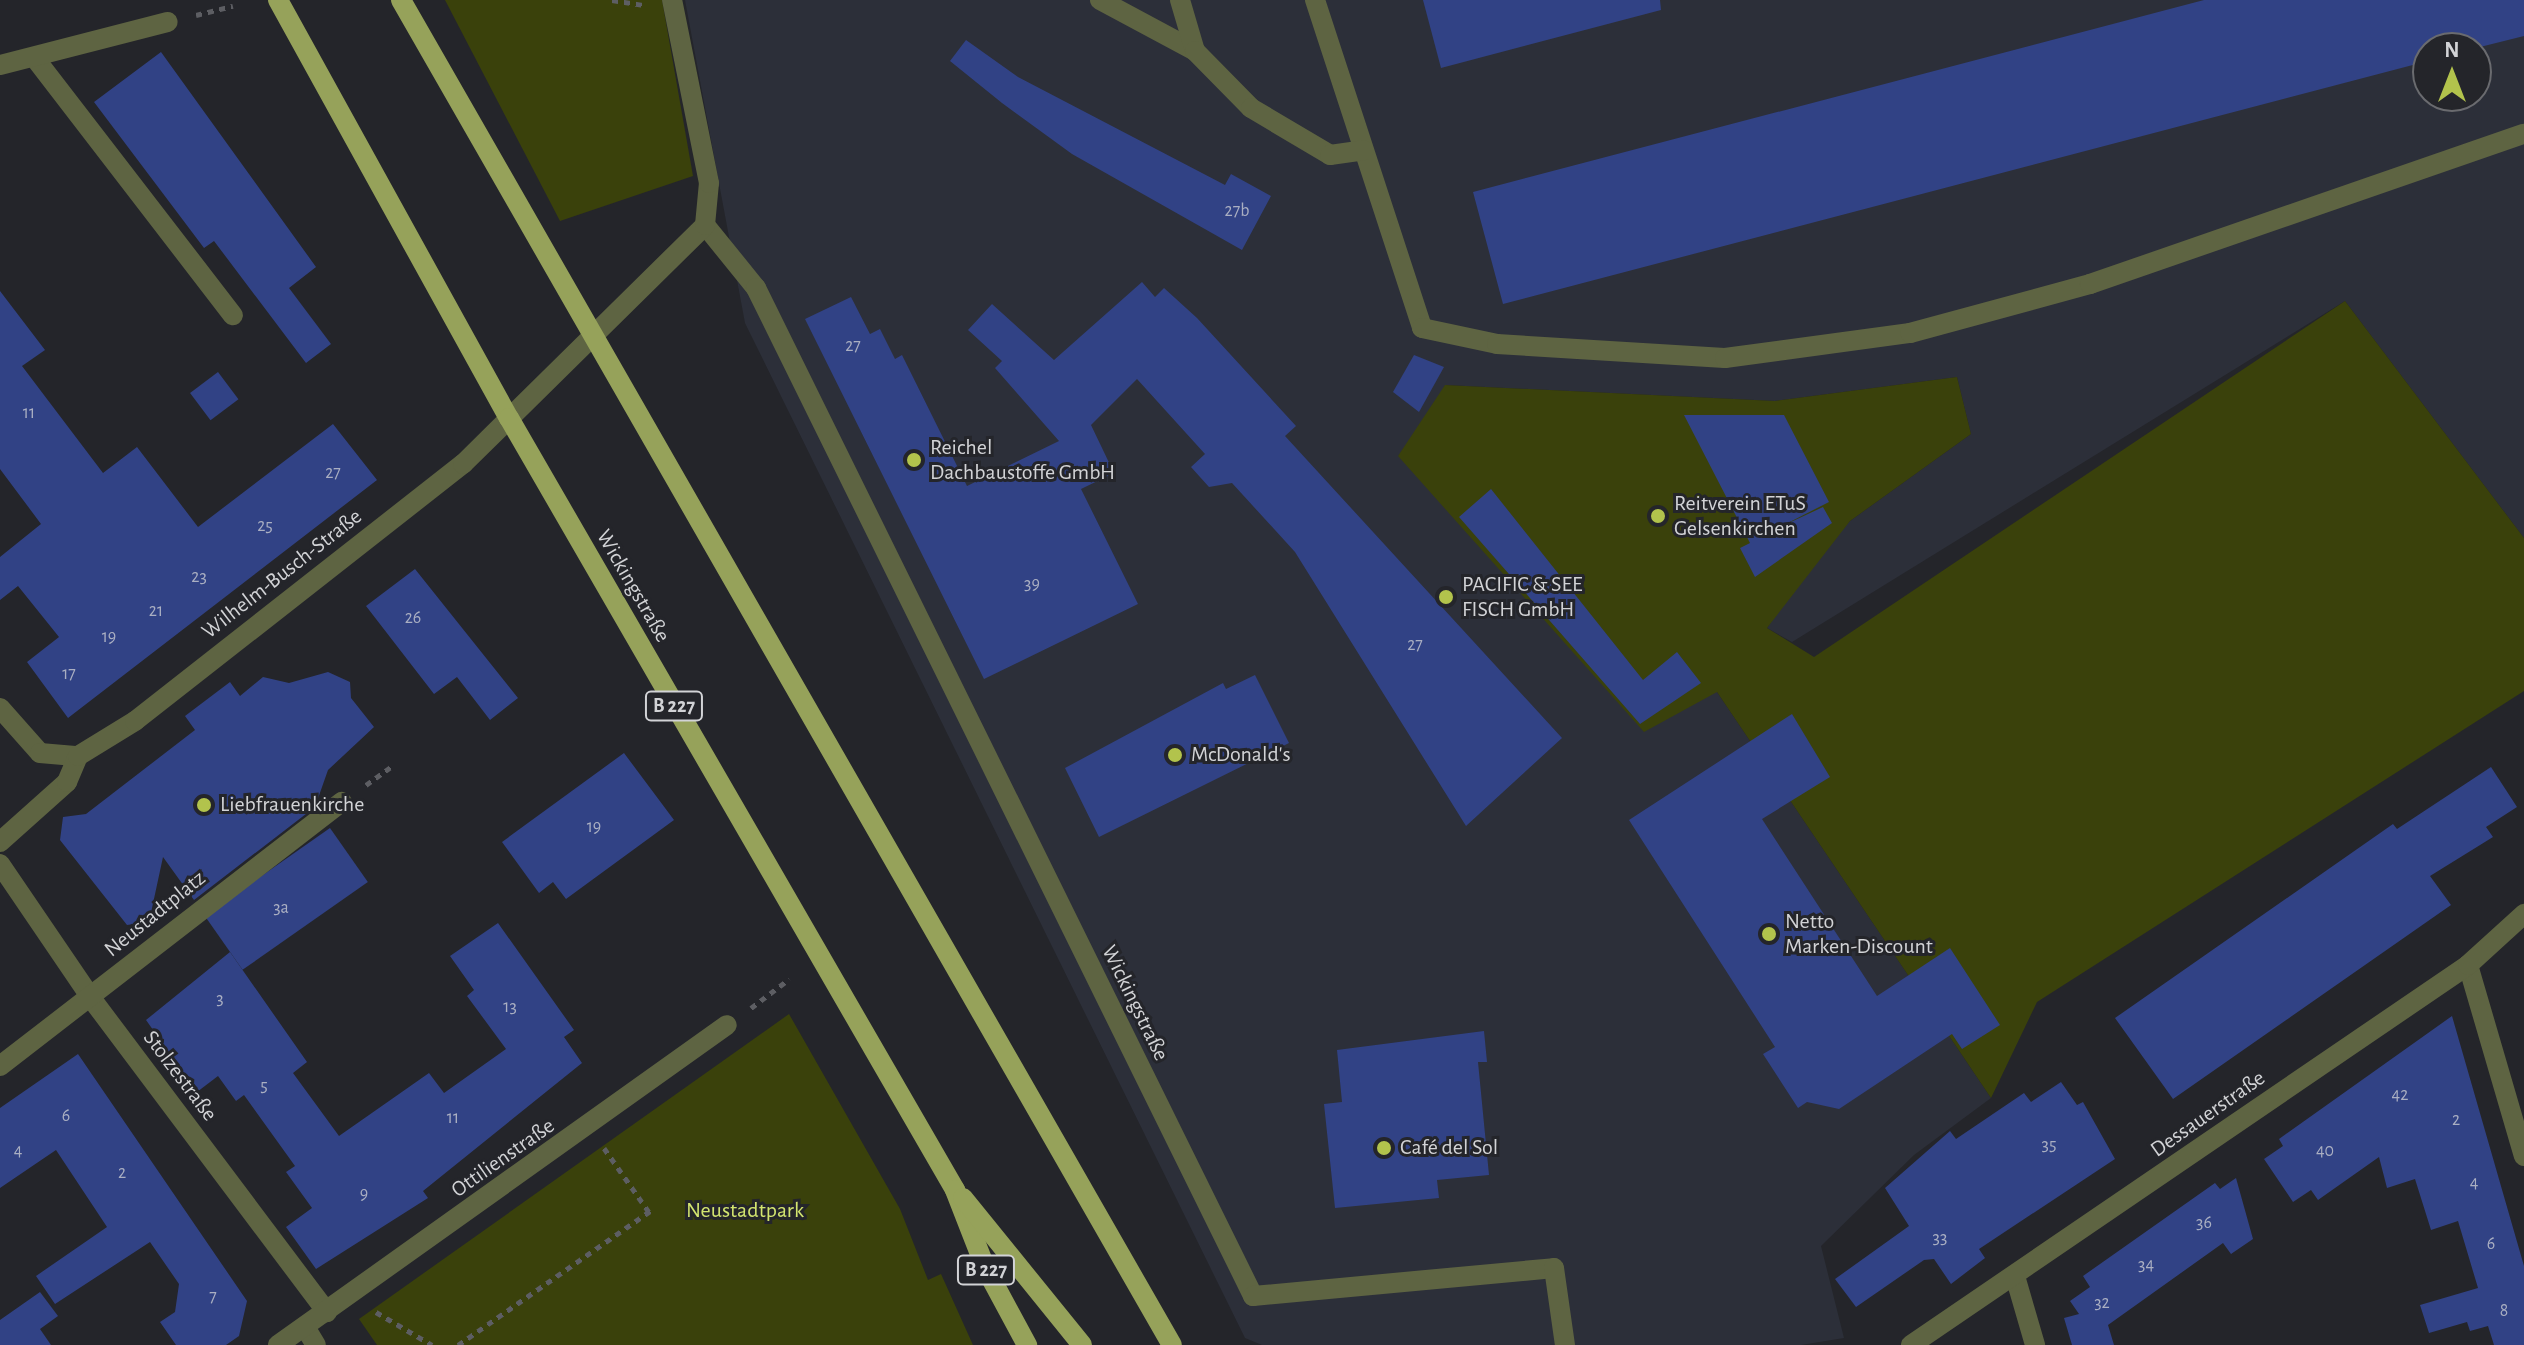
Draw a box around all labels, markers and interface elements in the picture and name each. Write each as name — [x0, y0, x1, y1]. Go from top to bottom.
north arrow — [2412, 32, 2492, 112]
text: N — [2444, 39, 2460, 61]
house number: 27b — [1225, 200, 1249, 222]
house number: 27 — [845, 335, 861, 357]
house number: 11 — [23, 402, 35, 424]
place label: Reichel Dachbaustoffe GmbH — [930, 434, 1115, 486]
marker: Reichel Dachbaustoffe GmbH — [905, 451, 923, 469]
house number: 27 — [325, 462, 341, 484]
place label: Reitverein ETuS Gelsenkirchen — [1674, 490, 1806, 542]
street label: Wilhelm-Busch-Straße — [197, 503, 367, 645]
marker: Reitverein ETuS Gelsenkirchen — [1649, 507, 1667, 525]
house number: 25 — [257, 515, 273, 537]
street label: Wickingstraße — [590, 525, 676, 647]
house number: 23 — [191, 566, 207, 588]
place label: PACIFIC & SEE FISCH GmbH — [1462, 571, 1583, 622]
house number: 39 — [1024, 573, 1040, 595]
marker: PACIFIC & SEE FISCH GmbH — [1437, 588, 1455, 606]
house number: 21 — [149, 600, 163, 622]
house number: 26 — [405, 607, 421, 629]
house number: 19 — [102, 626, 116, 648]
house number: 27 — [1407, 634, 1423, 656]
house number: 17 — [62, 663, 76, 685]
road number: B 227 — [644, 690, 704, 722]
place label: McDonald's — [1191, 742, 1291, 768]
marker: McDonald's — [1166, 746, 1184, 764]
place label: Liebfrauenkirche — [220, 792, 364, 818]
marker: Liebfrauenkirche — [195, 796, 213, 814]
house number: 19 — [587, 816, 601, 838]
street label: Neustadtplatz — [99, 865, 211, 963]
house number: 3a — [273, 897, 289, 919]
place label: Netto Marken-Discount — [1785, 908, 1933, 960]
marker: Netto Marken-Discount — [1760, 925, 1778, 943]
street label: Wickingstraße — [1096, 941, 1174, 1065]
house number: 3 — [216, 988, 224, 1010]
house number: 13 — [503, 996, 517, 1018]
street label: Stolzestraße — [137, 1025, 223, 1127]
street label: Dessauerstraße — [2146, 1065, 2270, 1163]
house number: 5 — [260, 1075, 268, 1097]
house number: 42 — [2392, 1084, 2408, 1106]
house number: 6 — [62, 1105, 70, 1127]
house number: 11 — [447, 1107, 459, 1129]
house number: 2 — [2452, 1109, 2460, 1131]
street label: Ottilienstraße — [446, 1113, 560, 1203]
house number: 35 — [2042, 1134, 2056, 1156]
place label: Café del Sol — [1400, 1135, 1498, 1161]
marker: Café del Sol — [1375, 1139, 1393, 1157]
house number: 4 — [14, 1140, 22, 1162]
house number: 40 — [2316, 1140, 2334, 1162]
house number: 2 — [118, 1162, 126, 1184]
house number: 4 — [2470, 1172, 2478, 1194]
house number: 9 — [360, 1183, 368, 1205]
park label: Neustadtpark — [686, 1198, 804, 1224]
house number: 36 — [2196, 1212, 2212, 1234]
house number: 33 — [1933, 1227, 1947, 1249]
house number: 6 — [2487, 1233, 2495, 1255]
road number: B 227 — [956, 1254, 1016, 1286]
house number: 34 — [2138, 1254, 2154, 1276]
house number: 7 — [209, 1286, 217, 1308]
house number: 32 — [2094, 1292, 2110, 1314]
house number: 8 — [2500, 1300, 2508, 1322]

